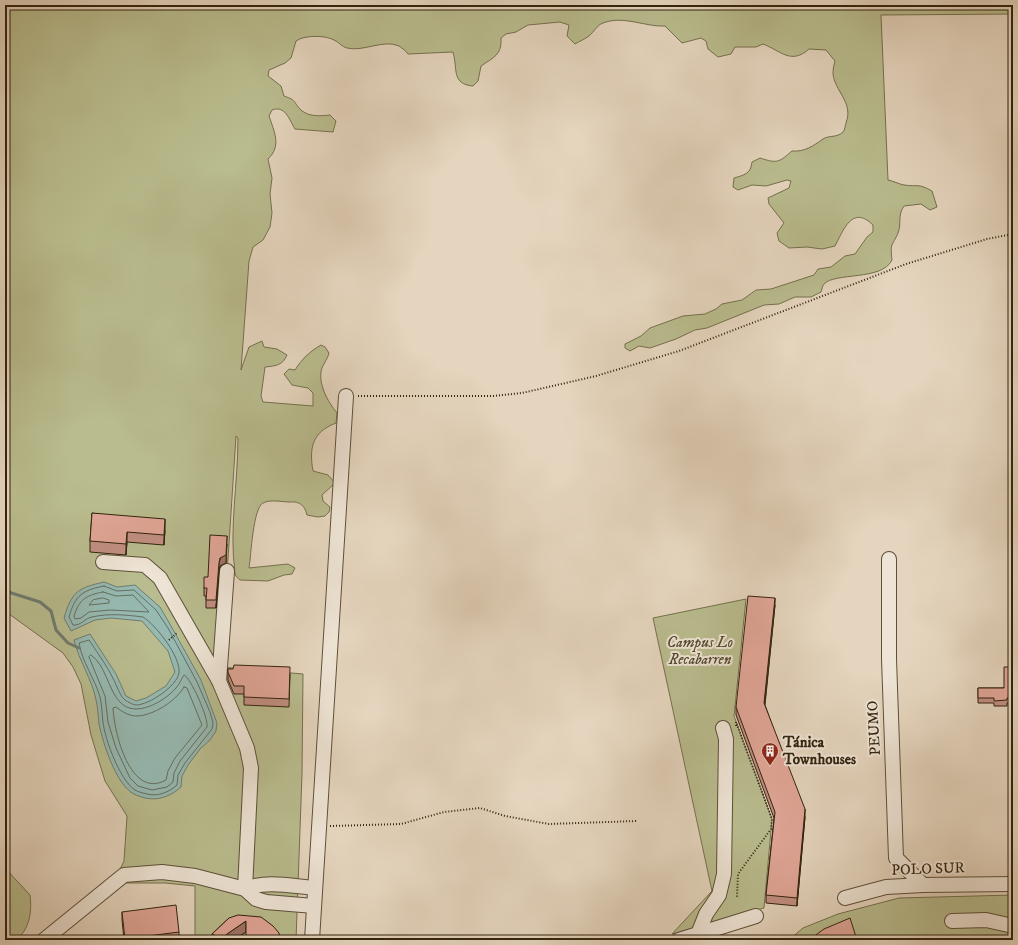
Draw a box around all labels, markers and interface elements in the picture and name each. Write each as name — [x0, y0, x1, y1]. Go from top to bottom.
park label: Campus Lo Recabarren — [667, 633, 734, 669]
street label: PEUMO — [863, 700, 885, 756]
place label: Tánica Townhouses — [782, 733, 856, 769]
building icon: Tánica Townhouses — [760, 741, 780, 766]
street label: POLO SUR — [891, 858, 965, 880]

